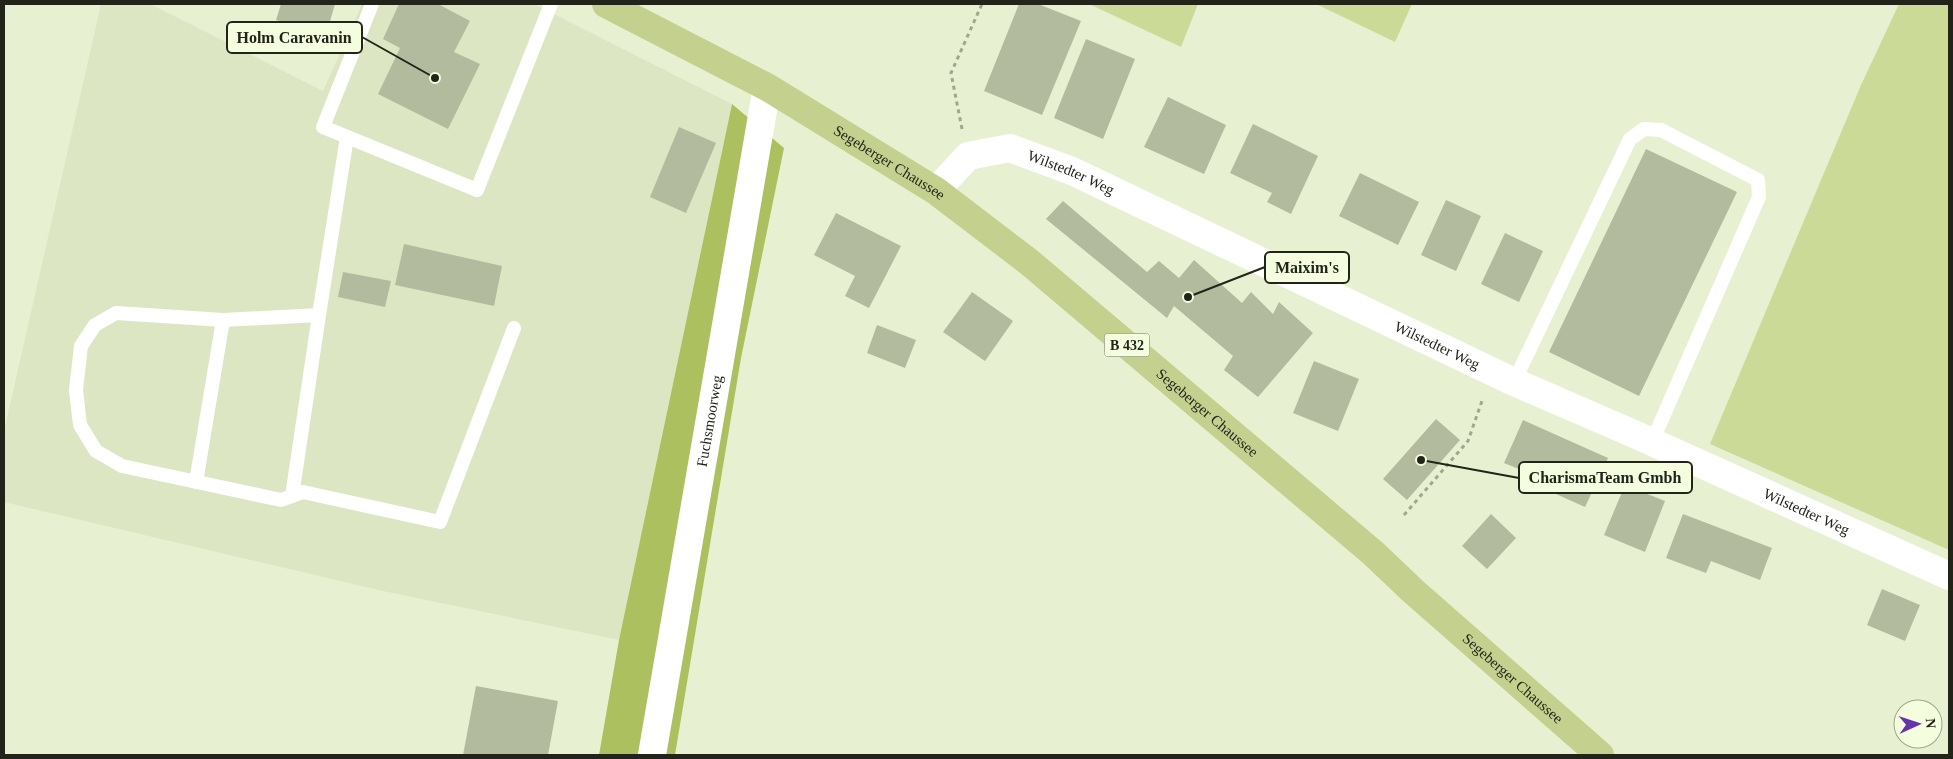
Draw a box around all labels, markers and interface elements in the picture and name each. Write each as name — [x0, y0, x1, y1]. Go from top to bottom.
callout: Holm Caravanin — [227, 22, 362, 53]
text: Holm Caravanin — [236, 29, 352, 46]
street label: Segeberger Chaussee — [831, 122, 949, 203]
street label: Wilstedter Weg — [1026, 147, 1117, 198]
callout: Maixim's — [1265, 252, 1349, 283]
text: Maixim's — [1275, 259, 1339, 276]
street label: Wilstedter Weg — [1392, 318, 1483, 373]
road number: B 432 — [1104, 334, 1150, 356]
street label: Segeberger Chaussee — [1153, 365, 1261, 460]
street label: Fuchsmoorweg — [694, 373, 725, 468]
callout: CharismaTeam Gmbh — [1519, 462, 1692, 493]
text: CharismaTeam Gmbh — [1529, 469, 1681, 486]
street label: Wilstedter Weg — [1761, 485, 1852, 538]
street label: Segeberger Chaussee — [1459, 630, 1566, 727]
north arrow — [1893, 699, 1943, 749]
text: N — [1923, 718, 1938, 729]

